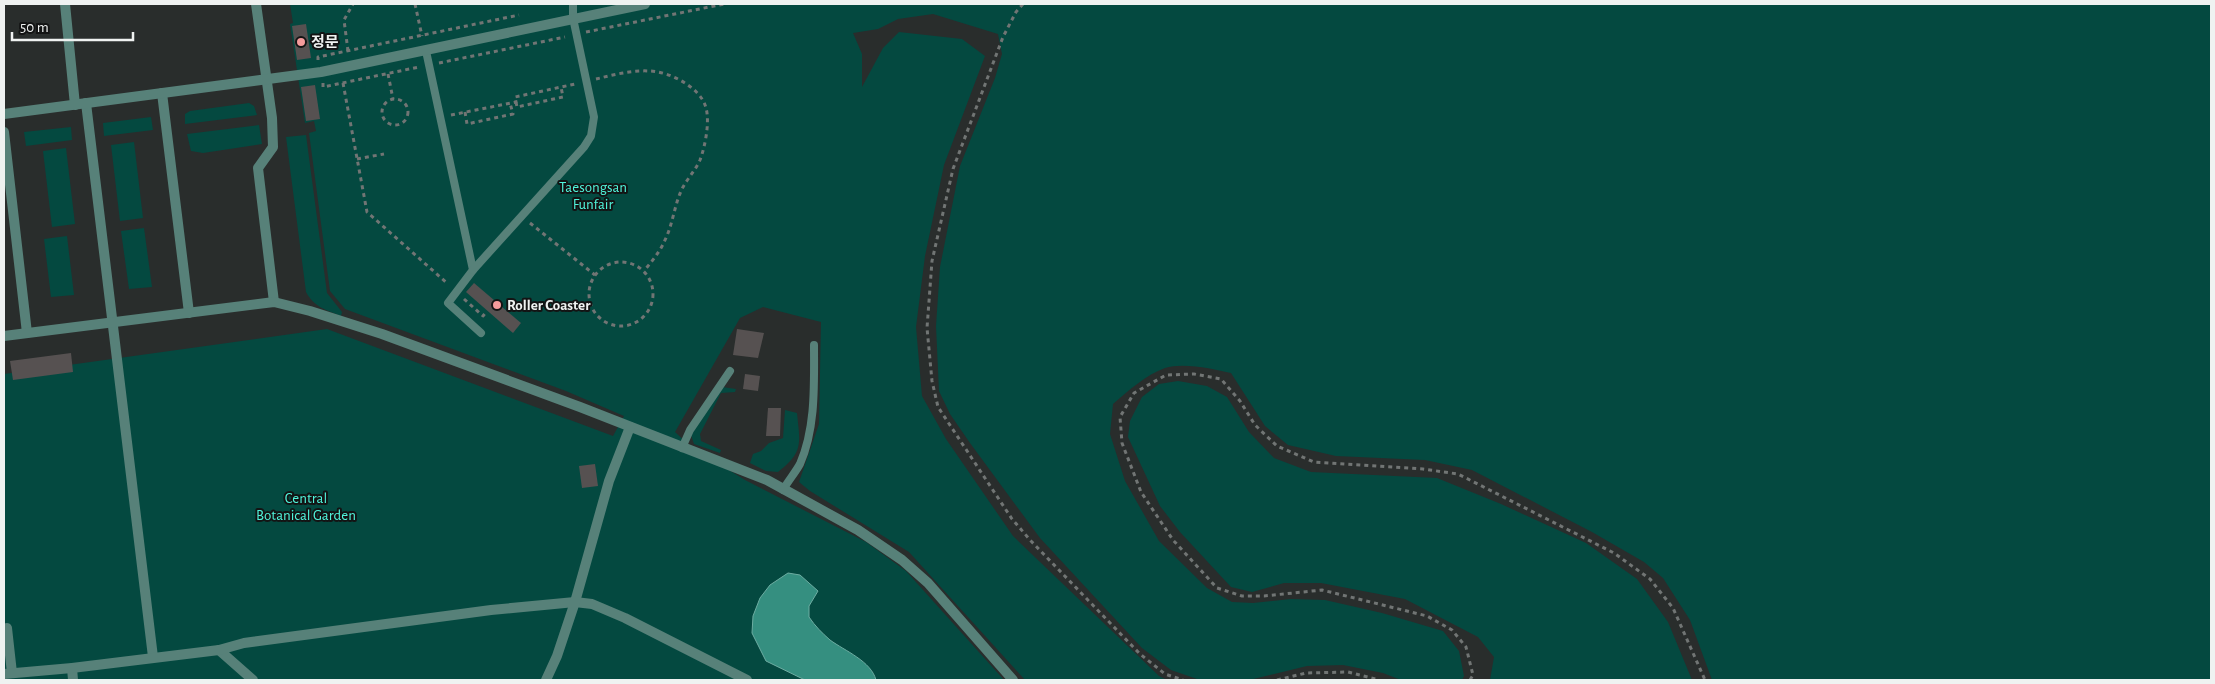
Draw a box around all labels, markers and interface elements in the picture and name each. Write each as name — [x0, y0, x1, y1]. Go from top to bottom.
scale bar — [12, 10, 134, 42]
text: 50 m — [20, 20, 49, 35]
place label: 정문 — [311, 34, 339, 50]
marker: 정문 — [295, 36, 307, 48]
park label: Taesongsan Funfair — [559, 180, 627, 212]
place label: Roller Coaster — [507, 298, 591, 313]
marker: Roller Coaster — [491, 299, 503, 311]
park label: Central Botanical Garden — [256, 491, 356, 523]

